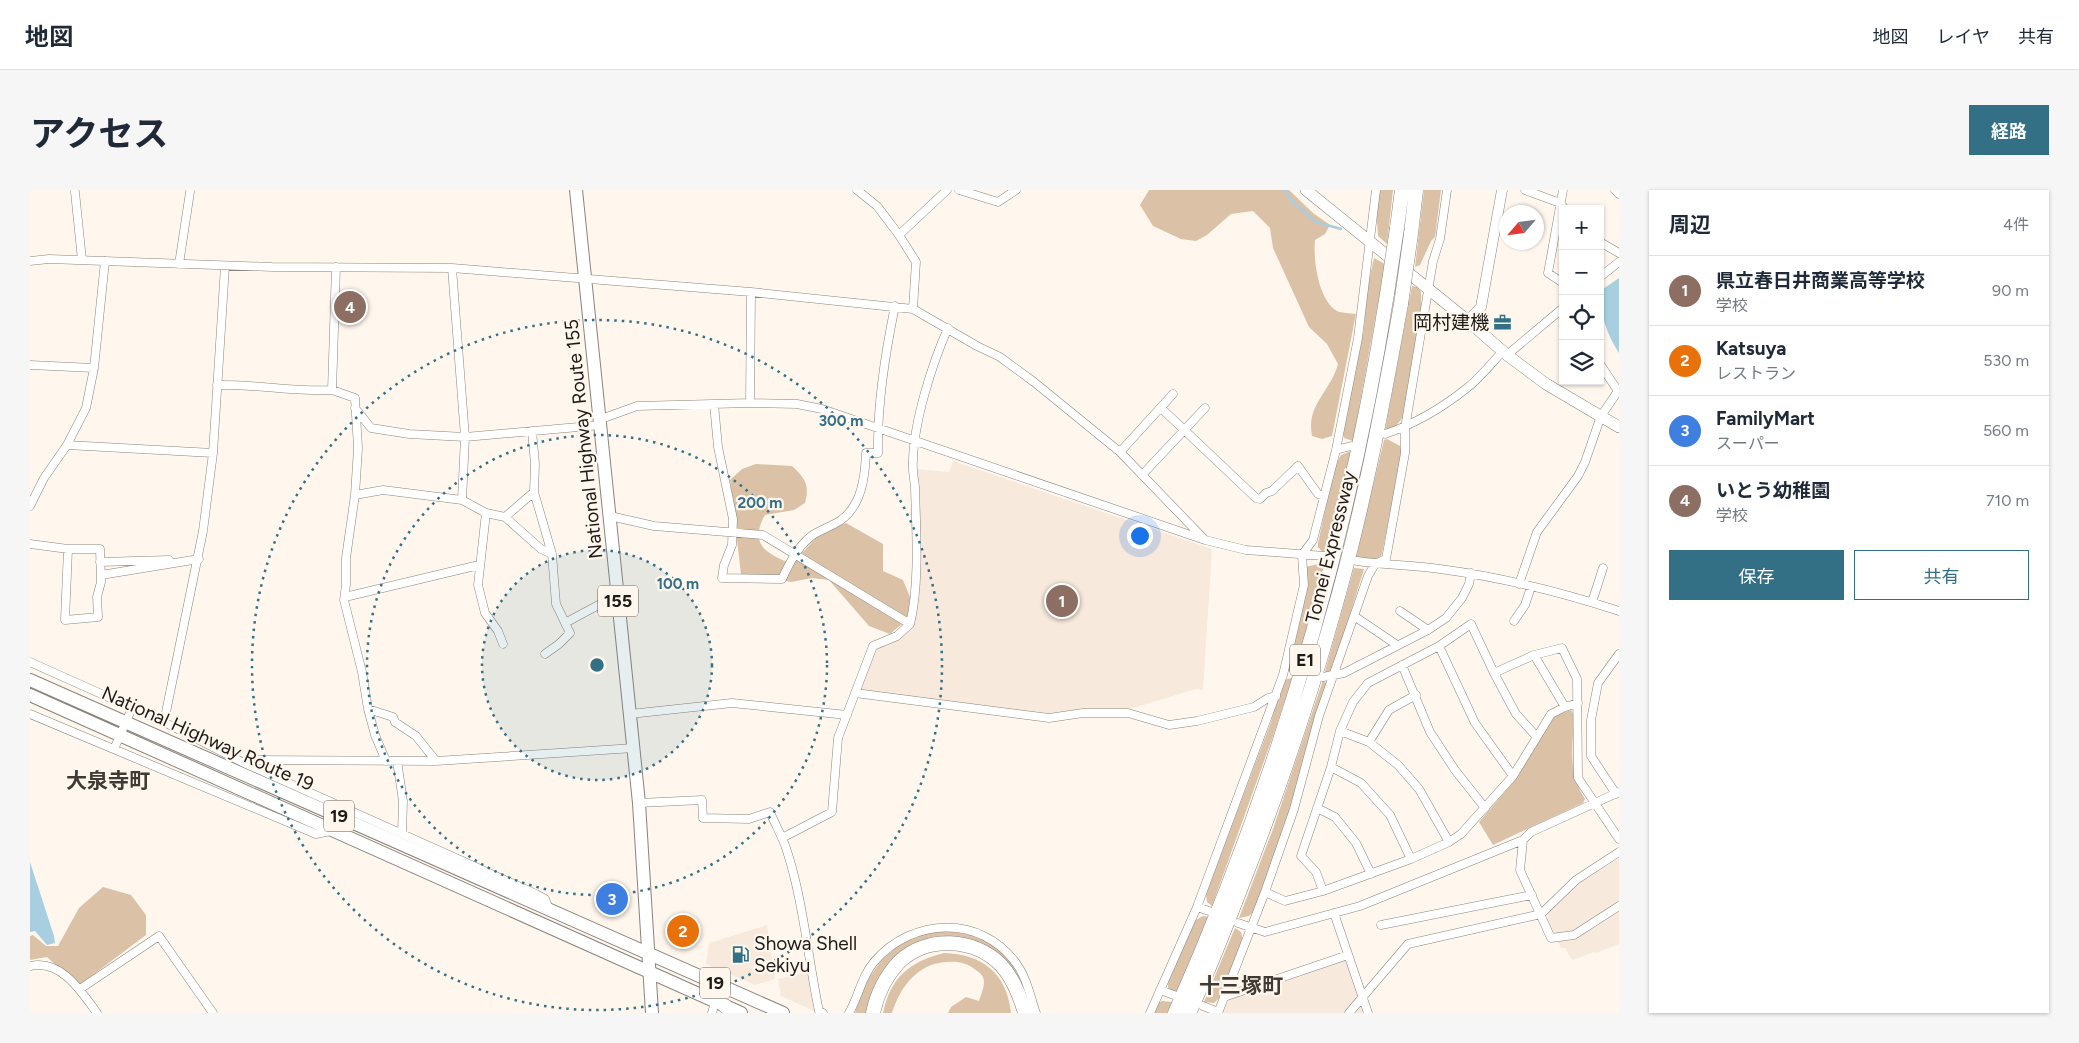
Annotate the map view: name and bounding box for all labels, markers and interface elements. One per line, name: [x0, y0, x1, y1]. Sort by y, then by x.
text: 地図: [25, 22, 73, 51]
text: 地図: [1873, 26, 1909, 48]
text: レイヤ: [1937, 26, 1990, 48]
text: 共有: [2018, 26, 2054, 48]
button: 経路: [1969, 105, 2049, 155]
text: アクセス: [30, 113, 168, 155]
north arrow: [1499, 205, 1544, 250]
map controls: [1559, 205, 1604, 385]
button: +: [1559, 205, 1604, 250]
text: 周辺: [1669, 212, 1711, 237]
text: 4件: [2003, 215, 2029, 234]
button: −: [1559, 250, 1604, 295]
text: 県立春日井商業高等学校: [1716, 269, 1925, 292]
text: 1: [1682, 281, 1688, 300]
text: 90 m: [1992, 281, 2029, 300]
pin: 4: [334, 288, 366, 326]
button: locate: [1559, 295, 1604, 340]
text: 学校: [1716, 296, 1748, 315]
place label: 岡村建機: [1413, 311, 1489, 334]
office icon: 岡村建機: [1493, 312, 1513, 332]
street label: National Highway Route 155: [559, 318, 608, 560]
text: Katsuya: [1716, 337, 1786, 360]
button: layers: [1559, 340, 1604, 385]
text: 2: [1680, 351, 1690, 370]
text: 530 m: [1983, 351, 2029, 370]
text: レストラン: [1716, 364, 1796, 383]
text: FamilyMart: [1716, 407, 1815, 430]
text: 300 m: [819, 412, 863, 430]
text: 3: [1681, 421, 1689, 440]
text: 560 m: [1983, 421, 2029, 440]
text: スーパー: [1716, 434, 1780, 453]
street label: Tomei Expressway: [1300, 469, 1361, 626]
text: いとう幼稚園: [1716, 479, 1830, 502]
text: 4: [1680, 491, 1690, 510]
text: 710 m: [1986, 491, 2029, 510]
text: 200 m: [738, 494, 782, 512]
text: 学校: [1716, 506, 1748, 525]
your location: [1127, 523, 1153, 549]
button: 保存: [1669, 550, 1844, 600]
button: 共有: [1854, 550, 2029, 600]
text: 100 m: [657, 575, 699, 593]
pin: 1: [1046, 582, 1078, 620]
road number: 155: [598, 586, 638, 616]
road number: E1: [1290, 644, 1320, 676]
centre of rings: [588, 656, 606, 674]
street label: National Highway Route 19: [98, 681, 317, 796]
district label: 大泉寺町: [66, 768, 150, 793]
road number: 19: [324, 800, 354, 832]
pin: 3: [596, 880, 628, 918]
pin: 2: [667, 912, 699, 950]
place label: Showa Shell Sekiyu: [754, 932, 857, 977]
fuel station icon: Showa Shell Sekiyu: [730, 944, 750, 964]
road number: 19: [700, 968, 730, 998]
district label: 十三塚町: [1199, 973, 1283, 998]

